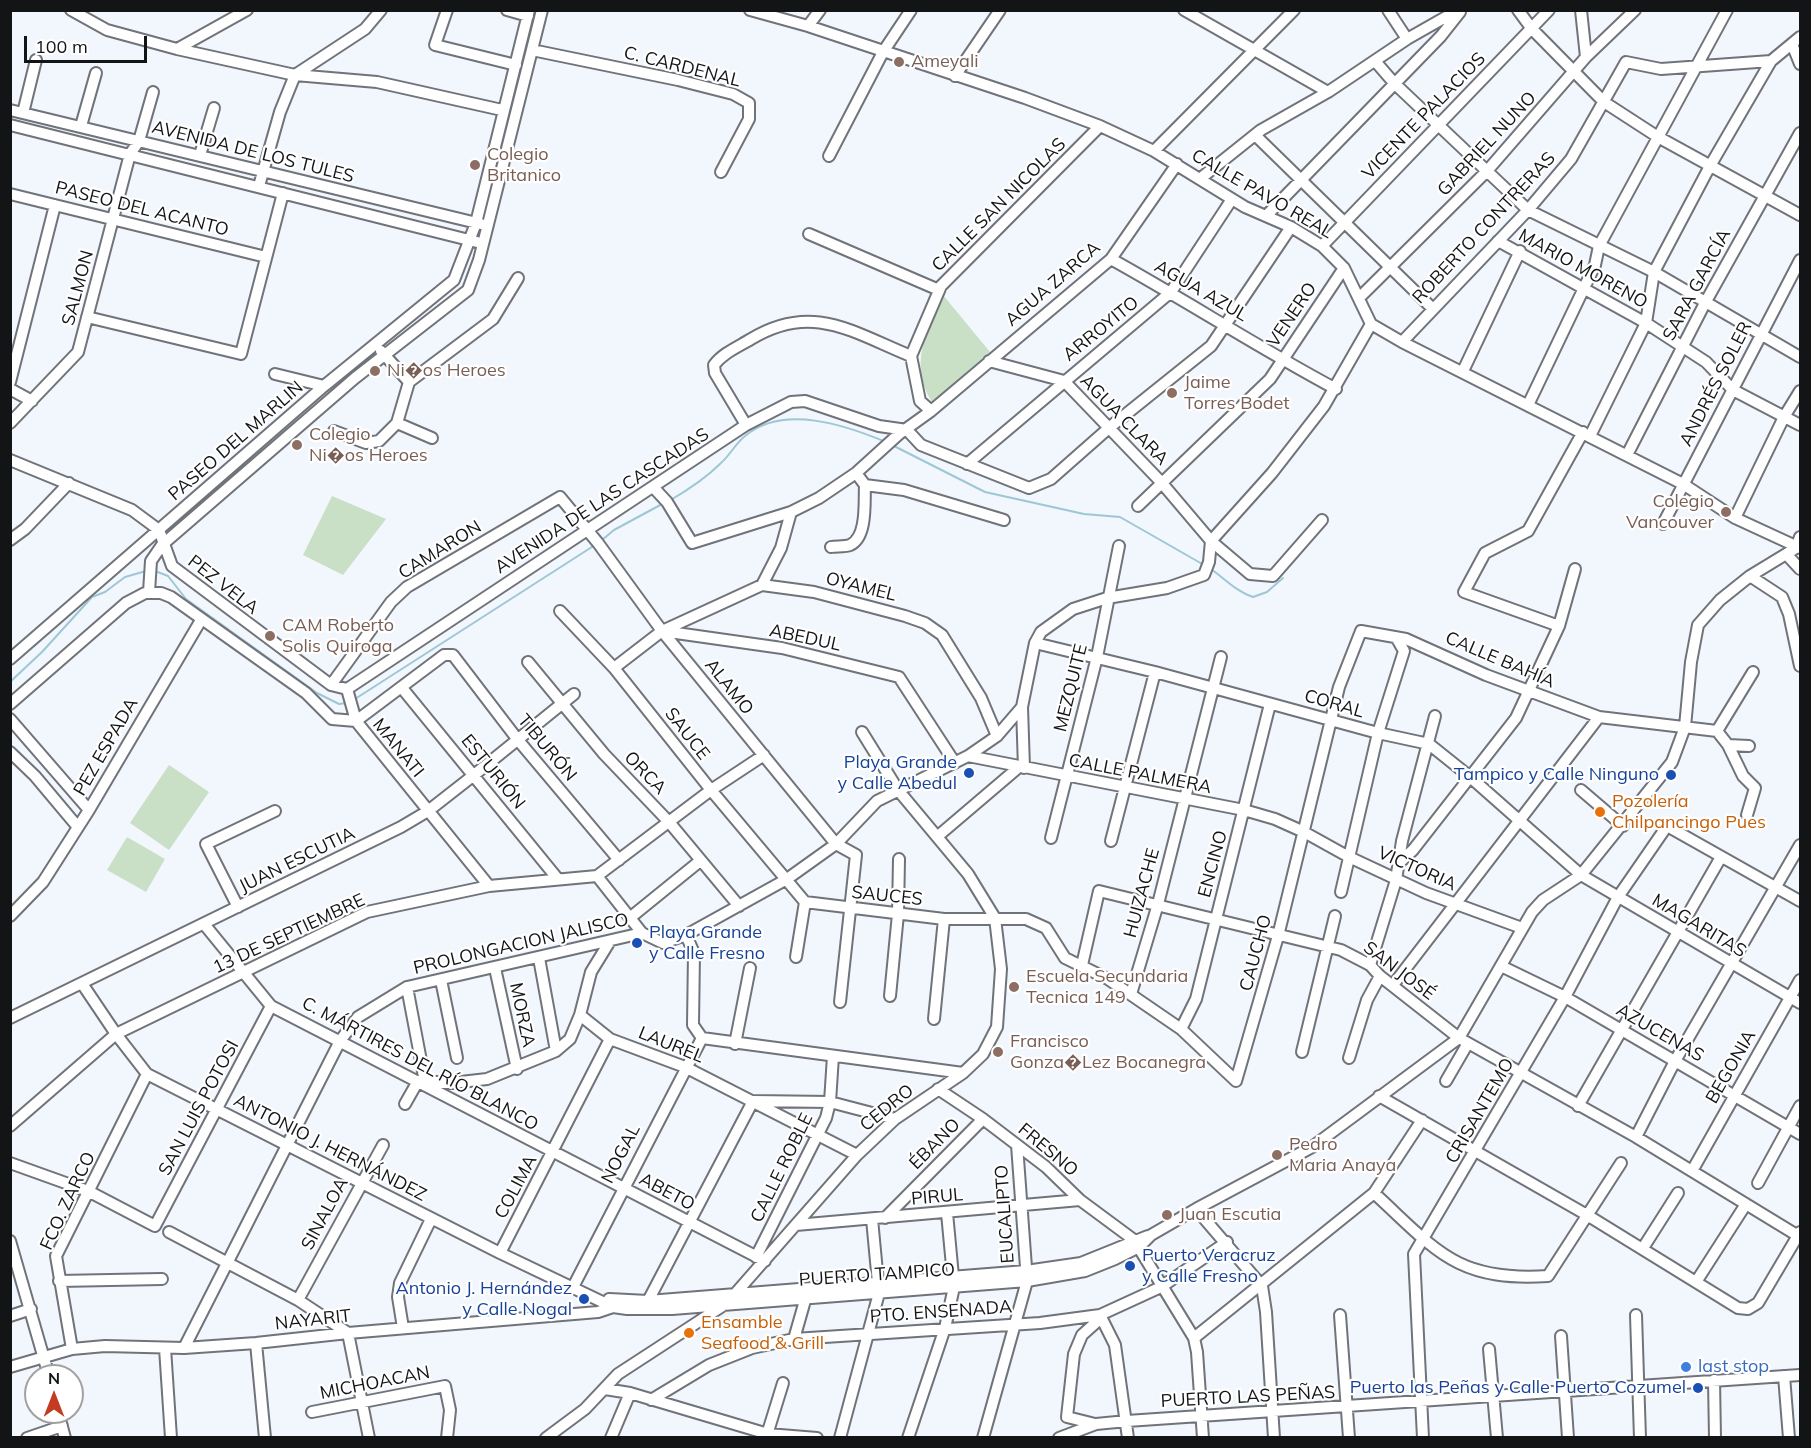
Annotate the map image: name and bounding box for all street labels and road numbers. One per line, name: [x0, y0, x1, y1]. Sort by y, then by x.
street label: C. CARDENAL: [621, 42, 743, 92]
street label: VICENTE PALACIOS: [1358, 48, 1490, 184]
street label: GABRIEL NUNO: [1433, 87, 1541, 201]
street label: AVENIDA DE LOS TULES: [150, 116, 356, 188]
street label: CALLE SAN NICOLAS: [928, 134, 1070, 276]
street label: CALLE PAVO REAL: [1188, 145, 1336, 243]
street label: ROBERTO CONTRERAS: [1408, 148, 1560, 308]
street label: PASEO DEL ACANTO: [53, 177, 231, 241]
street label: MARIO MORENO: [1515, 225, 1651, 313]
street label: SARA GARCÍA: [1658, 225, 1736, 345]
street label: AGUA ZARCA: [1001, 237, 1105, 331]
street label: SALMON: [58, 248, 98, 328]
street label: AGUA AZUL: [1151, 256, 1251, 326]
street label: VENERO: [1263, 279, 1321, 351]
street label: ARROYITO: [1059, 292, 1143, 366]
street label: ANDRÉS SOLER: [1675, 318, 1757, 450]
street label: AGUA CLARA: [1075, 370, 1173, 470]
street label: PASEO DEL MARLIN: [164, 377, 308, 505]
street label: AVENIDA DE LAS CASCADAS: [491, 424, 713, 578]
street label: CAMARON: [395, 516, 485, 584]
street label: PEZ VELA: [183, 551, 263, 619]
street label: OYAMEL: [823, 568, 899, 606]
street label: ABEDUL: [767, 620, 843, 656]
street label: CALLE BAHÍA: [1442, 627, 1558, 693]
street label: MEZQUITE: [1050, 642, 1092, 734]
street label: ALAMO: [700, 655, 758, 719]
street label: CORAL: [1302, 685, 1366, 723]
street label: PEZ ESPADA: [69, 694, 143, 800]
street label: SAUCE: [660, 704, 714, 764]
street label: TIBURÓN: [513, 710, 581, 786]
street label: MANATI: [368, 714, 428, 782]
street label: ESTURIÓN: [456, 730, 530, 814]
street label: ORCA: [619, 747, 671, 799]
street label: CALLE PALMERA: [1067, 750, 1213, 798]
street label: JUAN ESCUTIA: [236, 823, 358, 897]
street label: ENCINO: [1194, 828, 1232, 900]
street label: VICTORIA: [1374, 842, 1460, 896]
street label: HUIZACHE: [1120, 846, 1164, 940]
street label: SAUCES: [850, 882, 924, 910]
street label: 13 DE SEPTIEMBRE: [210, 889, 368, 979]
street label: MAGARITAS: [1648, 890, 1750, 962]
street label: PROLONGACION JALISCO: [411, 909, 631, 979]
street label: CAUCHO: [1235, 912, 1277, 994]
street label: SAN JOSÉ: [1359, 937, 1439, 1005]
street label: MORZA: [505, 981, 539, 1049]
street label: C. MÁRTIRES DEL RÍO BLANCO: [298, 992, 542, 1136]
street label: AZUCENAS: [1612, 999, 1708, 1067]
street label: LAUREL: [635, 1022, 707, 1068]
street label: BEGONIA: [1701, 1026, 1761, 1108]
street label: SAN LUIS POTOSI: [154, 1037, 244, 1179]
street label: CRISANTEMO: [1441, 1054, 1519, 1168]
street label: CEDRO: [856, 1080, 918, 1136]
street label: ANTONIO J. HERNÁNDEZ: [230, 1090, 430, 1206]
street label: CALLE ROBLE: [746, 1110, 818, 1226]
street label: ÉBANO: [905, 1114, 965, 1174]
street label: FRESNO: [1014, 1119, 1082, 1181]
street label: NOGAL: [597, 1121, 645, 1187]
street label: FCO. ZARCO: [36, 1149, 100, 1253]
street label: COLIMA: [490, 1151, 542, 1223]
street label: EUCALIPTO: [991, 1164, 1019, 1264]
street label: ABETO: [636, 1168, 698, 1216]
street label: SINALOA: [297, 1174, 353, 1254]
street label: PIRUL: [910, 1184, 964, 1210]
street label: PUERTO TAMPICO: [798, 1259, 956, 1291]
street label: PTO. ENSENADA: [869, 1296, 1013, 1328]
street label: NAYARIT: [274, 1305, 352, 1335]
street label: MICHOACAN: [318, 1362, 432, 1404]
street label: PUERTO LAS PEÑAS: [1160, 1382, 1336, 1412]

